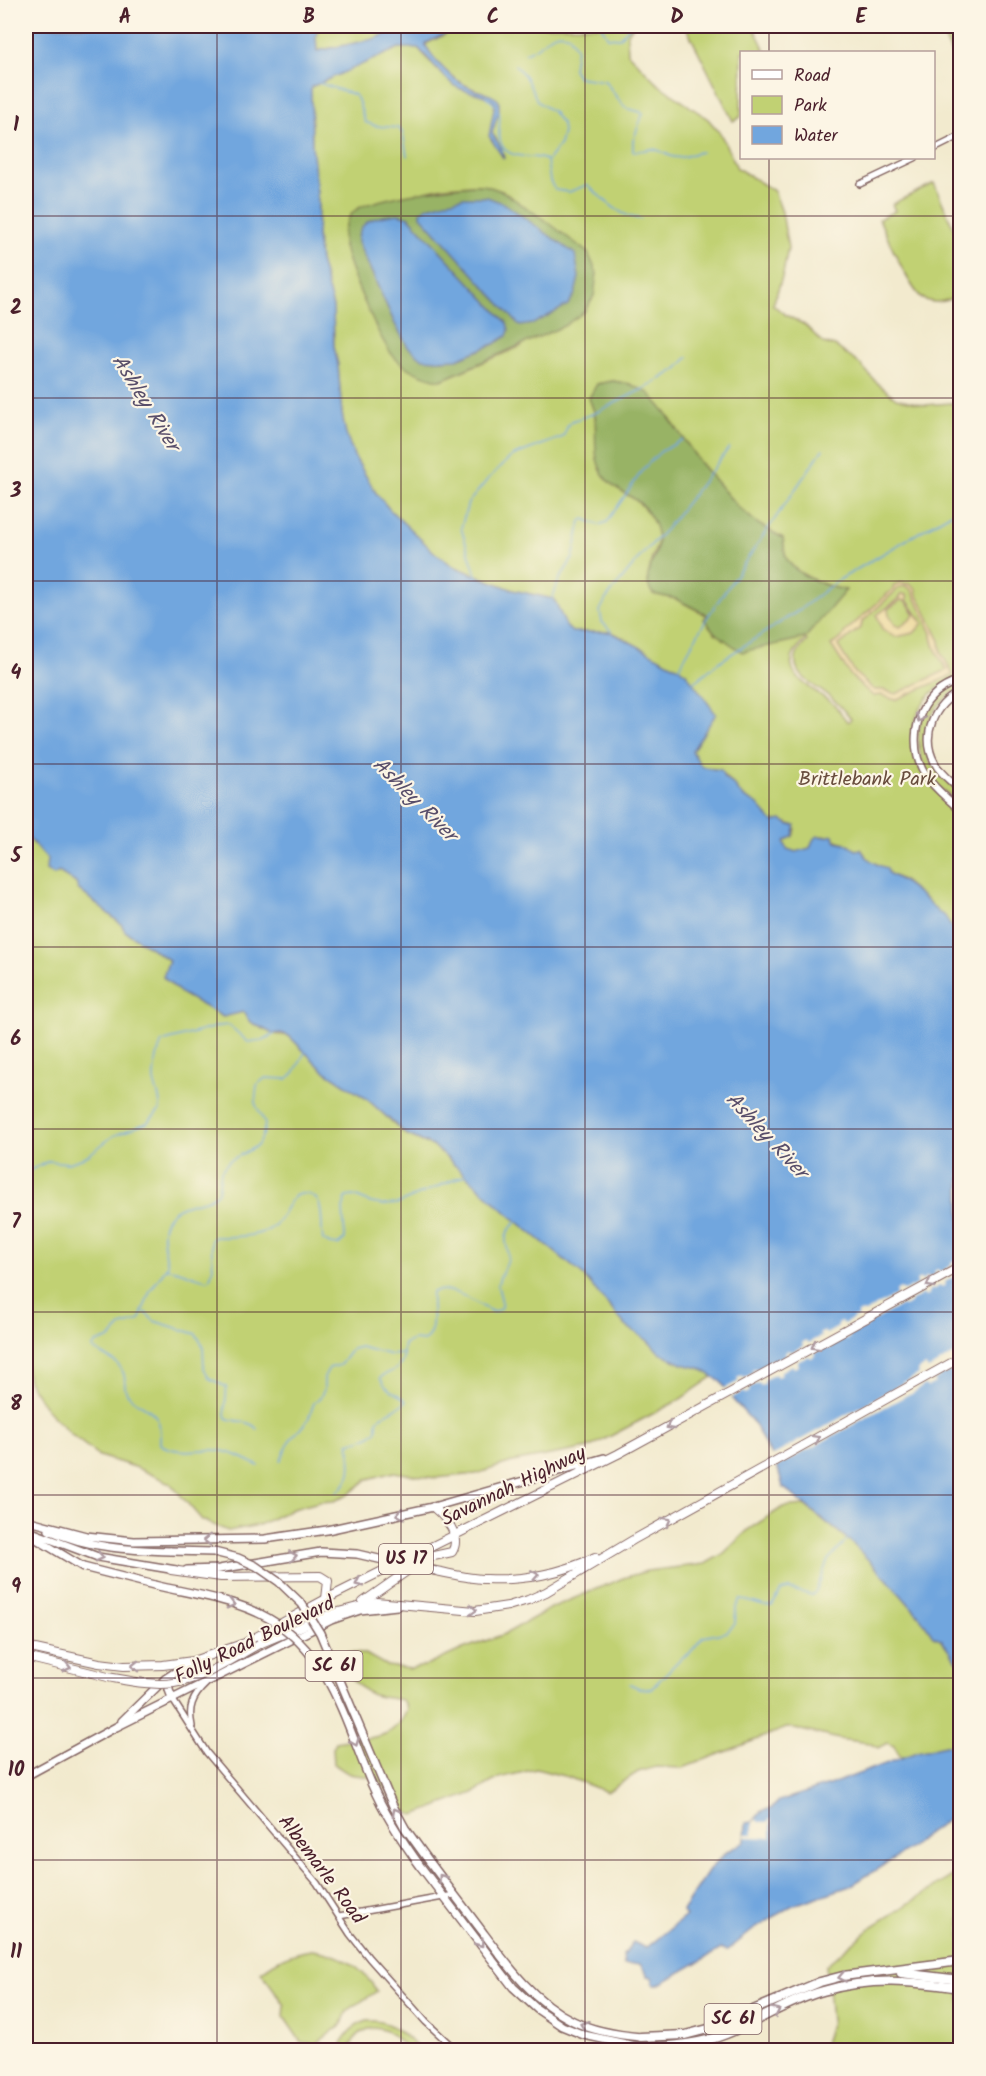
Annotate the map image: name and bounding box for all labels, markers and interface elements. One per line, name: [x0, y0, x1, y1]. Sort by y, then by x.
text: A: [119, 2, 131, 34]
text: B: [303, 2, 315, 34]
text: C: [487, 2, 499, 34]
text: D: [670, 2, 684, 34]
text: E: [855, 2, 867, 34]
legend: [740, 51, 935, 159]
text: Road: [794, 62, 831, 91]
text: Park: [794, 92, 827, 121]
text: 1: [13, 110, 19, 142]
text: Water: [794, 122, 839, 151]
text: 2: [10, 293, 22, 325]
water label: Ashley River: [102, 348, 190, 461]
text: 3: [10, 476, 22, 508]
text: 4: [11, 658, 22, 690]
one-way arrow: [915, 712, 927, 723]
water label: Ashley River: [364, 750, 467, 853]
park label: Brittlebank Park: [798, 764, 936, 796]
text: 5: [10, 841, 23, 873]
text: 6: [11, 1024, 22, 1056]
water label: Ashley River: [717, 1085, 818, 1190]
text: 7: [11, 1207, 21, 1239]
one-way arrow: [926, 1277, 936, 1288]
one-way arrow: [811, 1339, 822, 1350]
text: 8: [10, 1389, 22, 1421]
one-way arrow: [666, 1419, 676, 1430]
one-way arrow: [810, 1435, 820, 1446]
street label: Savannah Highway: [436, 1438, 593, 1536]
one-way arrow: [395, 1507, 405, 1520]
one-way arrow: [660, 1517, 671, 1528]
one-way arrow: [203, 1534, 212, 1546]
road number: US 17: [379, 1544, 433, 1574]
one-way arrow: [95, 1549, 105, 1562]
one-way arrow: [287, 1550, 297, 1563]
one-way arrow: [531, 1570, 540, 1582]
text: 9: [11, 1572, 21, 1604]
one-way arrow: [354, 1576, 365, 1587]
street label: Folly Road Boulevard: [170, 1588, 341, 1694]
one-way arrow: [226, 1596, 236, 1609]
one-way arrow: [468, 1604, 477, 1617]
road number: SC 61: [306, 1651, 362, 1681]
one-way arrow: [62, 1660, 72, 1673]
one-way arrow: [130, 1660, 139, 1672]
one-way arrow: [348, 1736, 360, 1747]
text: 10: [8, 1755, 25, 1787]
one-way arrow: [392, 1807, 404, 1818]
street label: Albemarle Road: [269, 1808, 374, 1933]
one-way arrow: [438, 1873, 449, 1884]
text: 11: [10, 1937, 22, 1969]
one-way arrow: [472, 1937, 483, 1948]
one-way arrow: [837, 1970, 847, 1983]
road number: SC 61: [704, 2004, 762, 2034]
one-way arrow: [770, 2006, 781, 2018]
one-way arrow: [579, 2019, 590, 2032]

